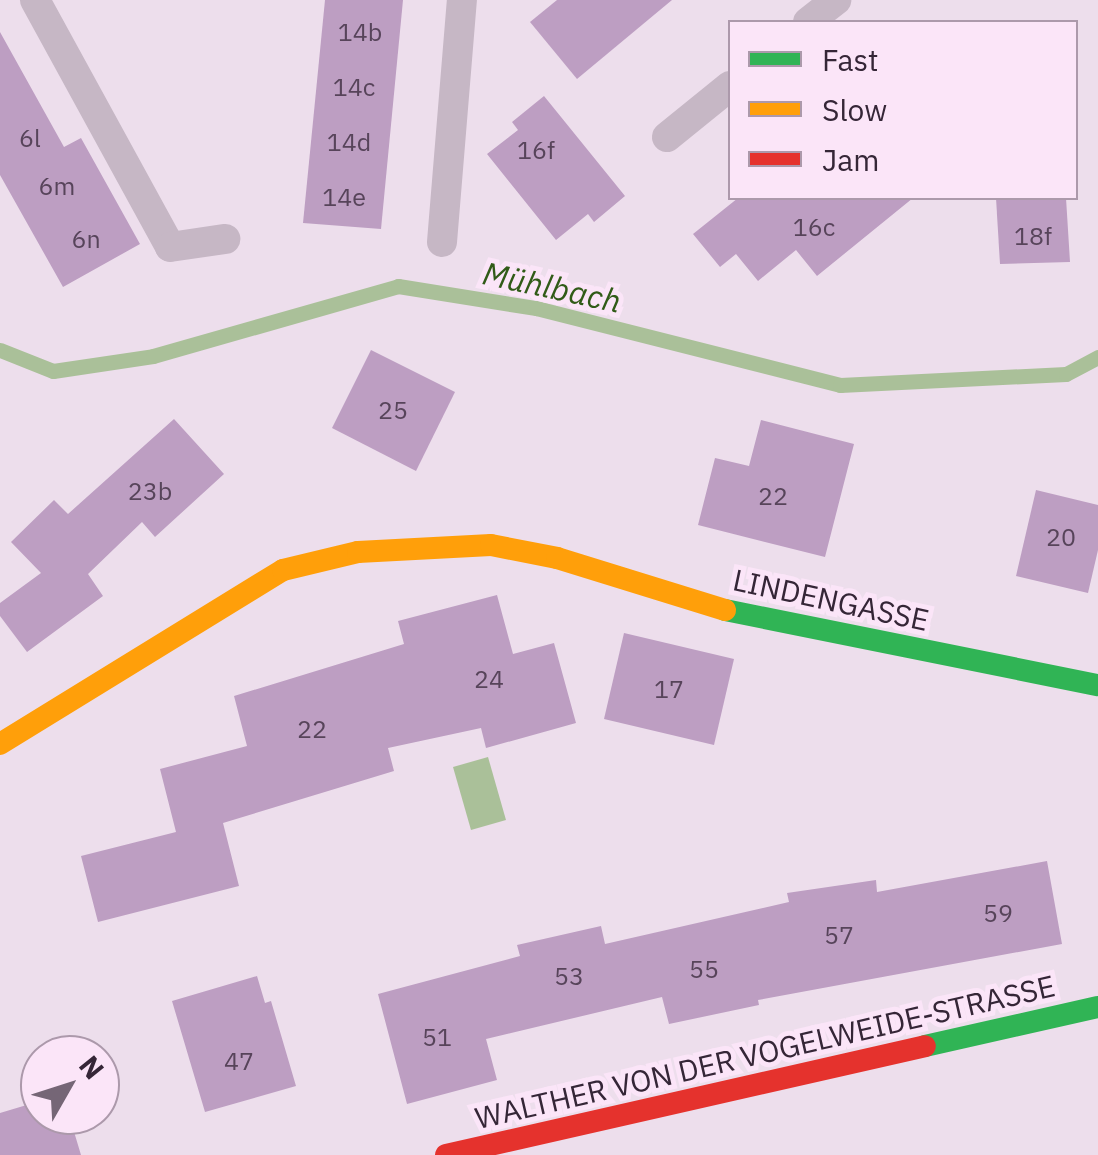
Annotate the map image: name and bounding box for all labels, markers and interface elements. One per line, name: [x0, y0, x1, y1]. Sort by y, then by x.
house number: 14b: [338, 17, 382, 47]
legend: [728, 20, 1078, 200]
text: Fast: [822, 40, 879, 79]
house number: 14c: [333, 72, 375, 102]
text: Slow: [822, 90, 887, 129]
house number: 6l: [19, 123, 41, 153]
house number: 14d: [327, 127, 371, 157]
house number: 16f: [517, 135, 555, 165]
text: Jam: [822, 140, 880, 179]
house number: 6m: [39, 171, 75, 201]
house number: 14e: [322, 182, 366, 212]
house number: 16c: [793, 212, 835, 242]
house number: 18f: [1014, 221, 1052, 251]
house number: 6n: [71, 224, 101, 254]
water label: Mühlbach: [479, 254, 625, 320]
house number: 25: [378, 395, 408, 425]
house number: 23b: [128, 476, 172, 506]
house number: 22: [758, 481, 788, 511]
house number: 20: [1046, 522, 1076, 552]
street label: LINDENGASSE: [730, 562, 932, 638]
house number: 24: [474, 664, 504, 694]
house number: 17: [654, 674, 684, 704]
house number: 22: [297, 714, 327, 744]
house number: 59: [983, 898, 1013, 928]
house number: 57: [824, 920, 854, 950]
house number: 55: [689, 954, 719, 984]
house number: 53: [554, 961, 584, 991]
street label: WALTHER VON DER VOGELWEIDE-STRASSE: [472, 968, 1058, 1136]
house number: 51: [422, 1022, 452, 1052]
north arrow: [20, 1035, 120, 1135]
house number: 47: [224, 1046, 254, 1076]
text: N: [71, 1048, 113, 1087]

